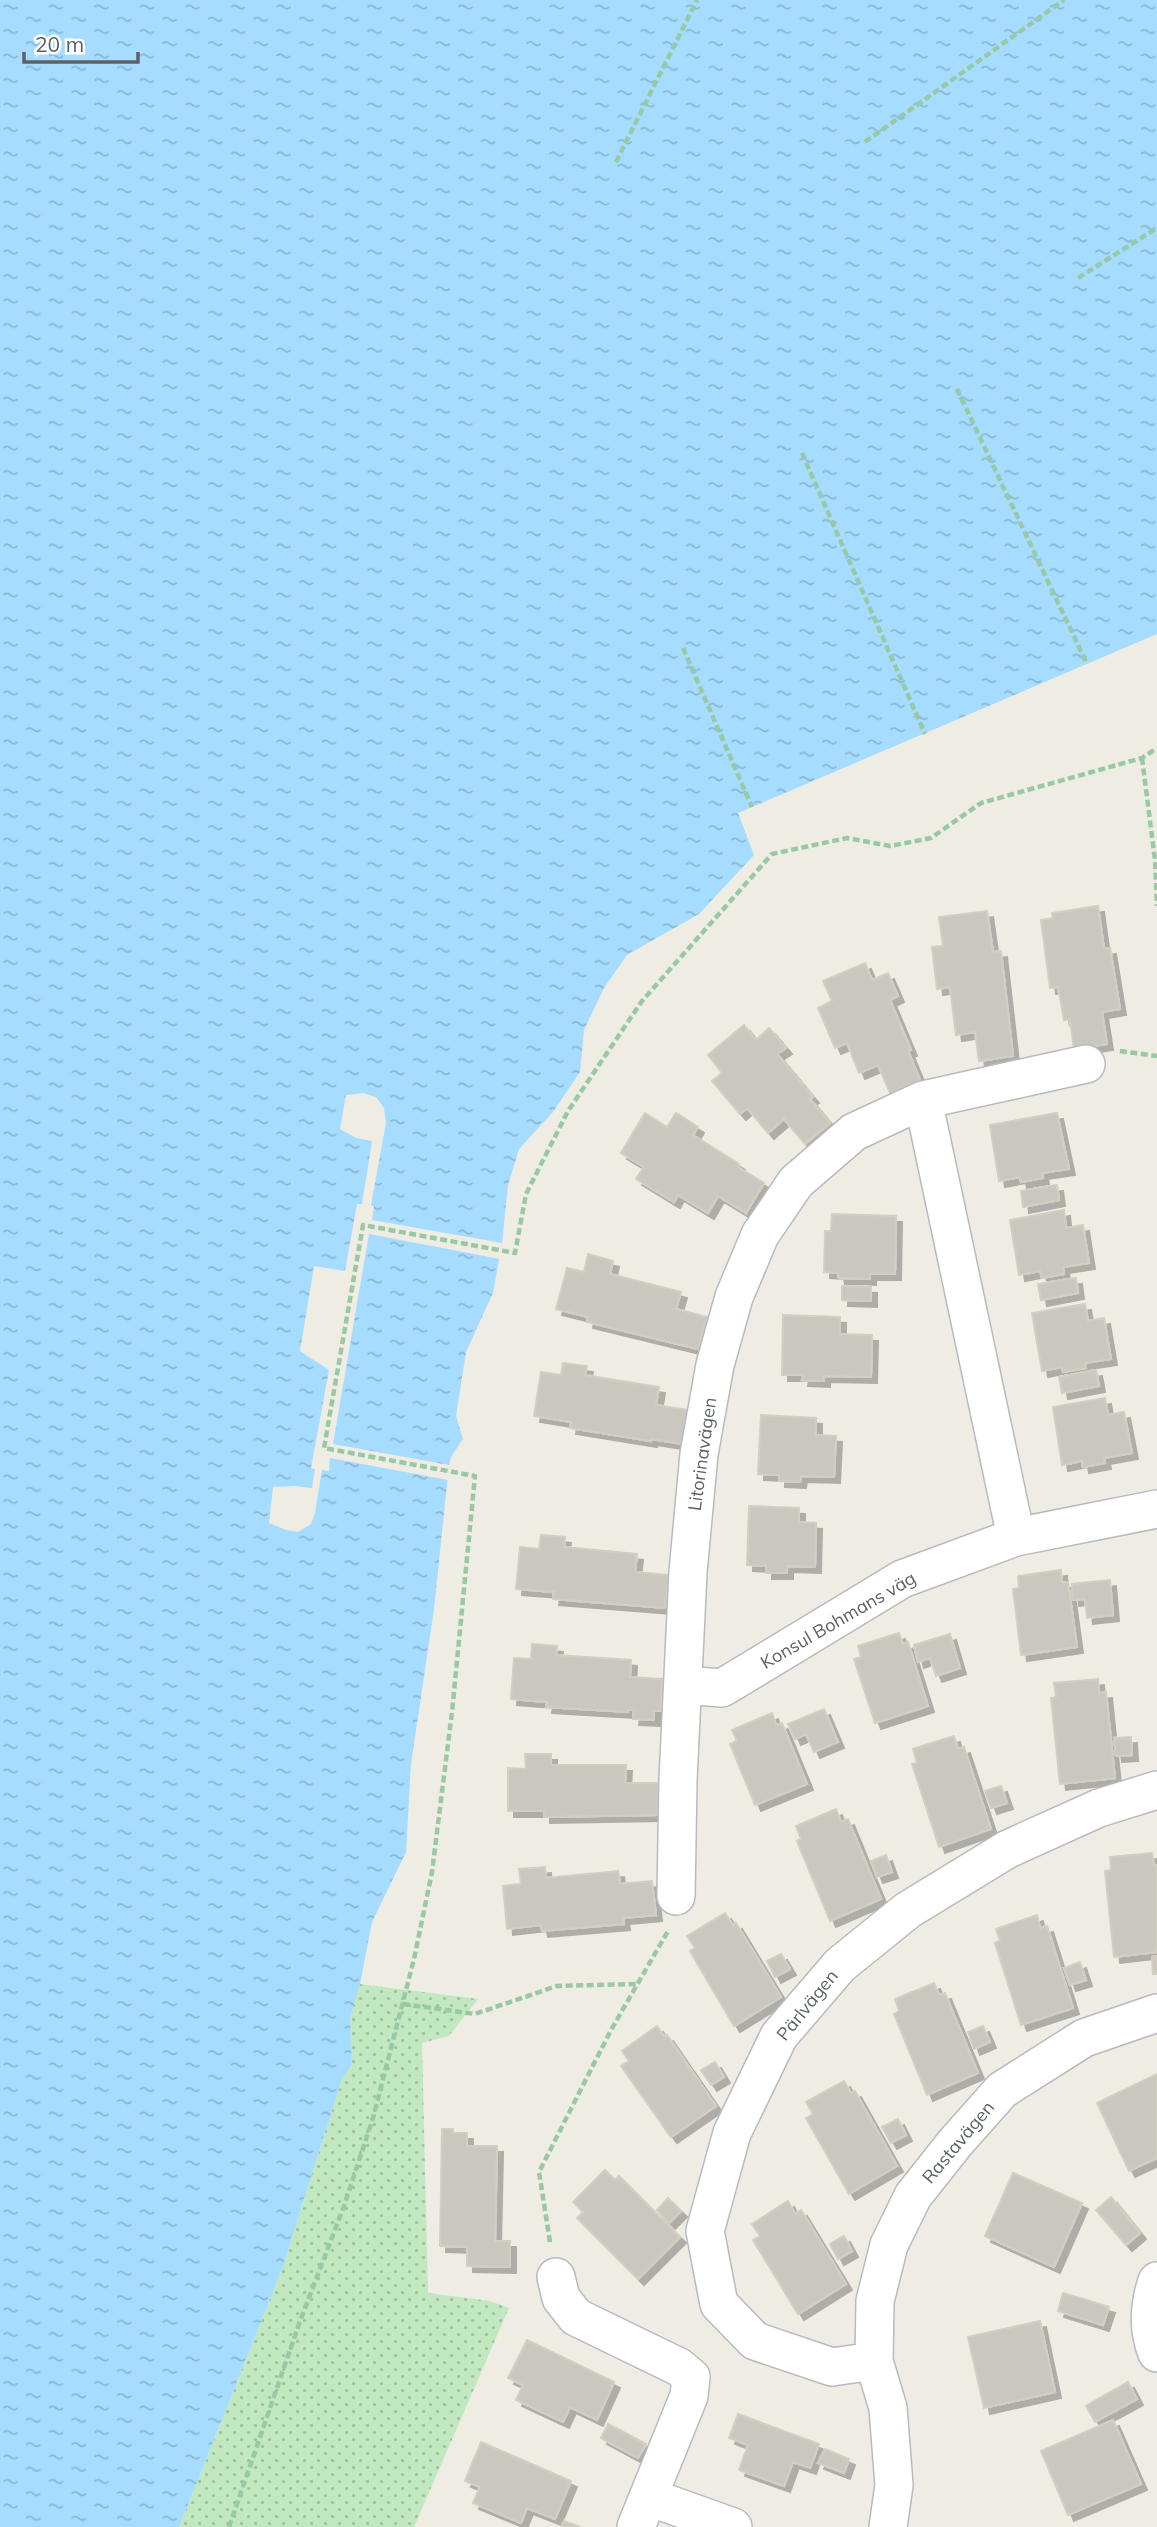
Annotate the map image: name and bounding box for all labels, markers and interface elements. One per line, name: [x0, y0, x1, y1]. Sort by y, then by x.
scale bar: [24, 21, 138, 65]
text: 20 m: [35, 31, 84, 57]
street label: Litorinavägen: [683, 1396, 721, 1512]
street label: Konsul Bohmans väg: [756, 1566, 920, 1674]
street label: Pärlvägen: [771, 1965, 843, 2045]
street label: Rastavägen: [917, 2096, 999, 2188]

